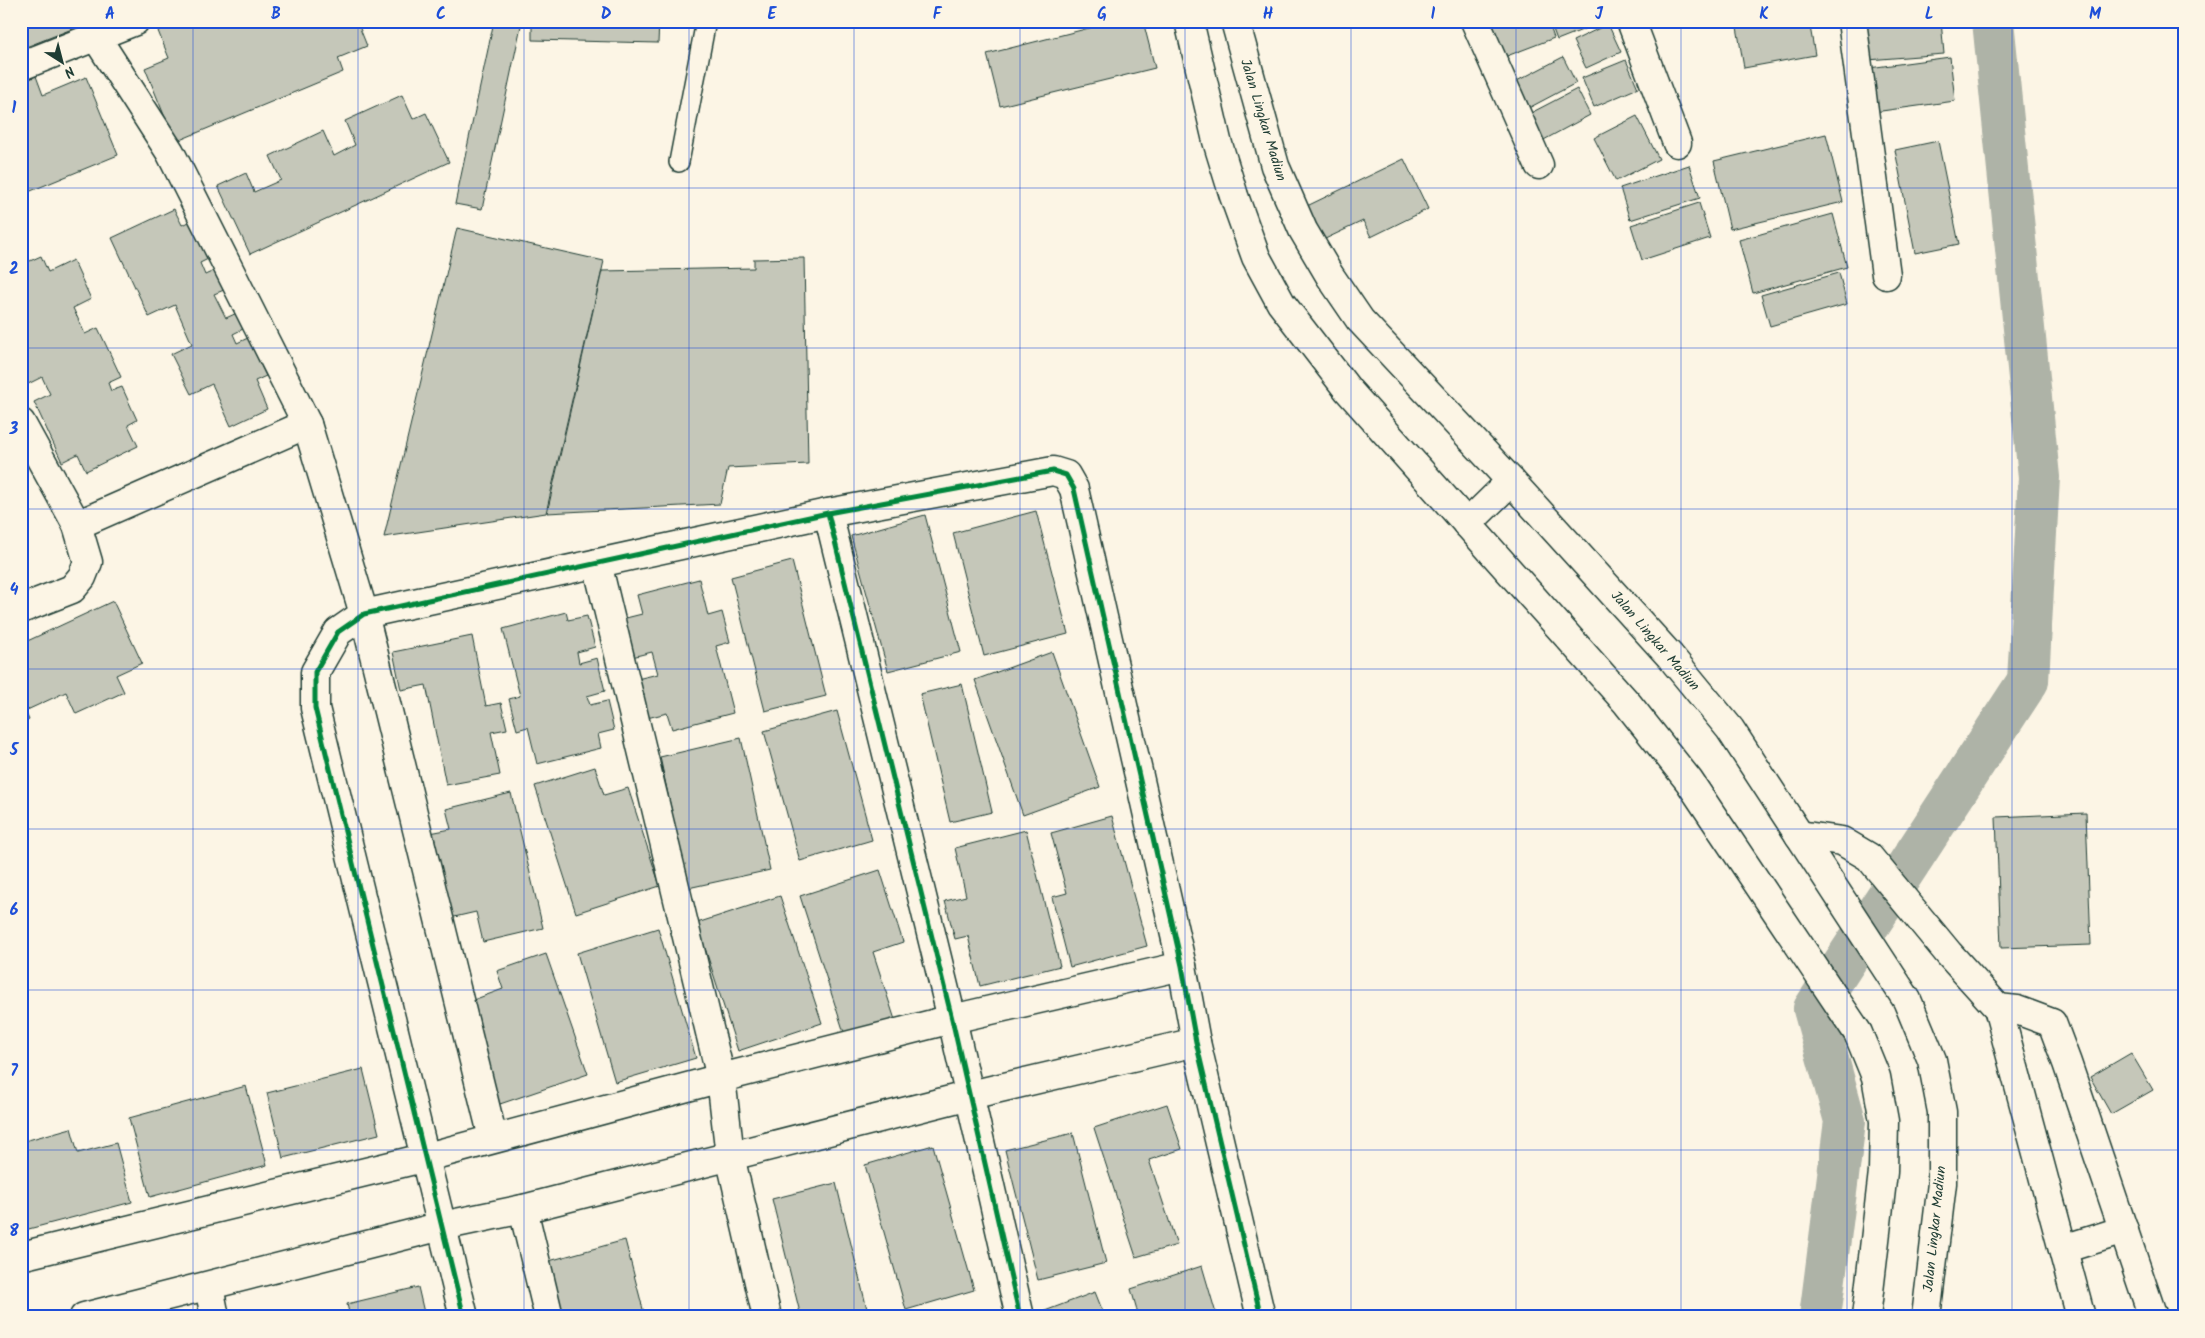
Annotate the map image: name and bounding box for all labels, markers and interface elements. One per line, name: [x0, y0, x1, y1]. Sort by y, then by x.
text: A: [105, 2, 115, 27]
text: B: [271, 2, 281, 27]
text: C: [436, 2, 446, 27]
text: D: [601, 2, 612, 27]
text: E: [768, 2, 778, 27]
text: F: [933, 2, 943, 27]
text: G: [1097, 2, 1107, 27]
text: H: [1263, 2, 1273, 27]
text: I: [1431, 2, 1436, 27]
text: J: [1595, 2, 1604, 27]
text: K: [1759, 2, 1769, 27]
text: L: [1925, 2, 1933, 27]
text: M: [2089, 2, 2102, 27]
north arrow: [38, 38, 88, 88]
street label: Jalan Lingkar Madiun: [1234, 56, 1292, 184]
text: N: [59, 60, 79, 83]
text: 1: [12, 96, 17, 121]
text: 2: [9, 257, 19, 282]
text: 3: [9, 417, 19, 442]
text: 4: [10, 578, 19, 603]
street label: Jalan Lingkar Madiun: [1605, 586, 1705, 696]
text: 5: [9, 738, 20, 763]
text: 6: [10, 898, 19, 923]
text: 7: [10, 1059, 18, 1084]
street label: Jalan Lingkar Madiun: [1917, 1165, 1953, 1293]
text: 8: [9, 1219, 19, 1244]

